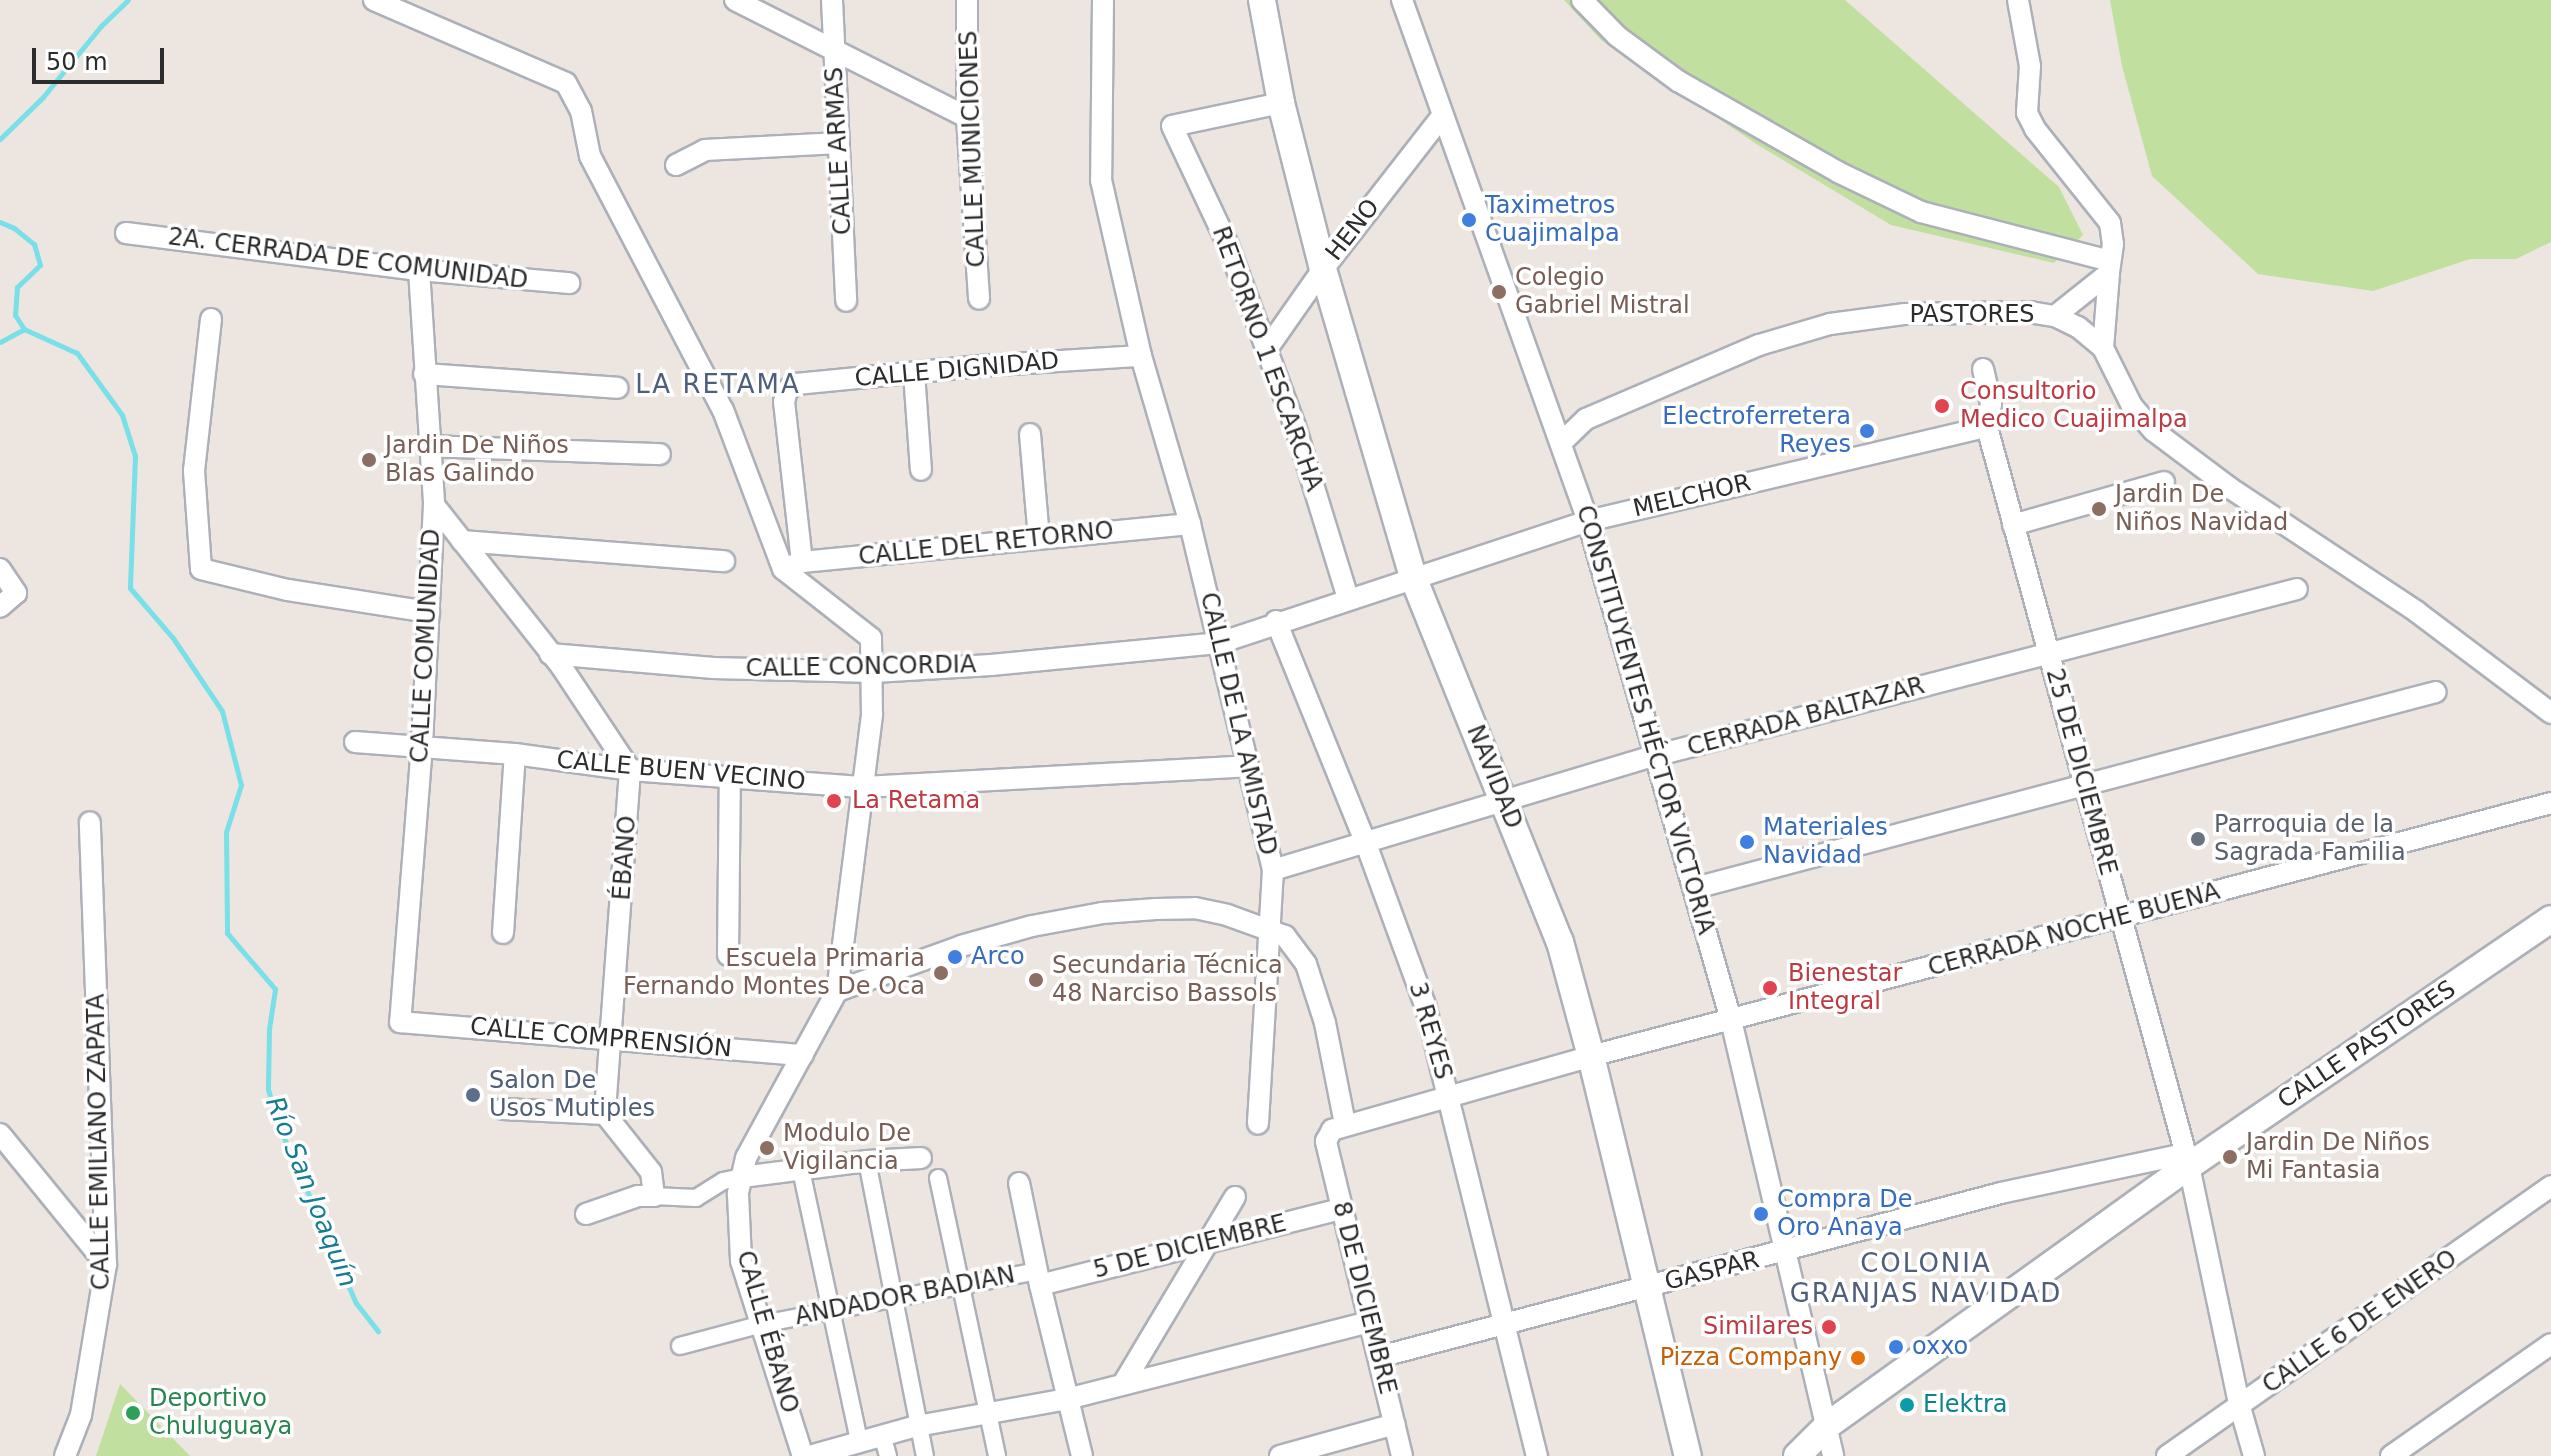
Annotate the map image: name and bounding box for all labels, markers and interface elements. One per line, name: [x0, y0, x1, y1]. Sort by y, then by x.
street label: CALLE MUNICIONES: [954, 30, 992, 268]
scale bar: [36, 32, 168, 82]
text: 50 m: [46, 48, 108, 76]
street label: CALLE ARMAS: [820, 66, 858, 236]
place label: Taximetros Cuajimalpa: [1485, 192, 1620, 248]
street label: HENO: [1320, 194, 1386, 266]
marker: Taximetros Cuajimalpa: [1460, 211, 1478, 229]
street label: 2A. CERRADA DE COMUNIDAD: [166, 223, 530, 295]
street label: RETORNO 1 ESCARCHA: [1206, 223, 1328, 495]
place label: Colegio Gabriel Mistral: [1515, 264, 1690, 320]
marker: Colegio Gabriel Mistral: [1490, 283, 1508, 301]
street label: PASTORES: [1909, 301, 2035, 329]
street label: CALLE DIGNIDAD: [854, 347, 1060, 393]
district label: LA RETAMA: [635, 369, 801, 401]
place label: Consultorio Medico Cuajimalpa: [1960, 378, 2188, 434]
marker: Consultorio Medico Cuajimalpa: [1931, 395, 1953, 417]
place label: Electroferretera Reyes: [1662, 403, 1851, 459]
marker: Electroferretera Reyes: [1858, 422, 1876, 440]
place label: Jardin De Niños Blas Galindo: [385, 432, 569, 488]
marker: Jardin De Niños Blas Galindo: [360, 451, 378, 469]
street label: MELCHOR: [1630, 469, 1754, 523]
place label: Jardin De Niños Navidad: [2115, 481, 2288, 537]
marker: Jardin De Niños Navidad: [2090, 500, 2108, 518]
street label: CONSTITUYENTES HÉCTOR VICTORIA: [1570, 502, 1720, 938]
street label: CALLE DEL RETORNO: [857, 516, 1115, 572]
street label: CALLE COMUNIDAD: [405, 528, 447, 764]
street label: CALLE DE LA AMISTAD: [1194, 590, 1282, 858]
street label: CALLE CONCORDIA: [745, 651, 977, 683]
street label: 25 DE DICIEMBRE: [2040, 665, 2122, 879]
street label: CERRADA BALTAZAR: [1684, 671, 1928, 763]
street label: NAVIDAD: [1460, 721, 1528, 833]
street label: CALLE BUEN VECINO: [555, 746, 807, 796]
place label: La Retama: [852, 787, 980, 815]
marker: La Retama: [823, 790, 845, 812]
place label: Parroquia de la Sagrada Familia: [2214, 811, 2406, 867]
place label: Materiales Navidad: [1763, 814, 1888, 870]
street label: ÉBANO: [608, 815, 642, 901]
marker: Parroquia de la Sagrada Familia: [2189, 830, 2207, 848]
marker: Materiales Navidad: [1738, 833, 1756, 851]
street label: CERRADA NOCHE BUENA: [1925, 877, 2223, 983]
place label: Arco: [971, 943, 1025, 971]
place label: Escuela Primaria Fernando Montes De Oca: [623, 945, 925, 1001]
marker: Arco: [946, 948, 964, 966]
place label: Secundaria Técnica 48 Narciso Bassols: [1052, 952, 1283, 1008]
place label: Bienestar Integral: [1788, 960, 1902, 1016]
marker: Escuela Primaria Fernando Montes De Oca: [932, 964, 950, 982]
marker: Secundaria Técnica 48 Narciso Bassols: [1027, 971, 1045, 989]
street label: CALLE PASTORES: [2273, 975, 2461, 1115]
marker: Bienestar Integral: [1759, 977, 1781, 999]
street label: 3 REYES: [1402, 979, 1458, 1083]
street label: CALLE EMILIANO ZAPATA: [82, 993, 116, 1291]
street label: CALLE COMPRENSIÓN: [469, 1012, 733, 1064]
place label: Salon De Usos Mutiples: [489, 1067, 655, 1123]
marker: Salon De Usos Mutiples: [464, 1086, 482, 1104]
water label: Río San Joaquín: [259, 1092, 363, 1292]
place label: Modulo De Vigilancia: [783, 1120, 911, 1176]
place label: Jardin De Niños Mi Fantasia: [2246, 1129, 2430, 1185]
marker: Modulo De Vigilancia: [758, 1139, 776, 1157]
marker: Jardin De Niños Mi Fantasia: [2221, 1148, 2239, 1166]
place label: Compra De Oro Anaya: [1777, 1186, 1913, 1242]
street label: 8 DE DICIEMBRE: [1326, 1199, 1402, 1397]
marker: Compra De Oro Anaya: [1752, 1205, 1770, 1223]
street label: 5 DE DICIEMBRE: [1091, 1209, 1289, 1285]
street label: CALLE 6 DE ENERO: [2257, 1244, 2463, 1400]
street label: GASPAR: [1662, 1245, 1762, 1297]
street label: CALLE ÉBANO: [730, 1247, 804, 1417]
district label: COLONIA GRANJAS NAVIDAD: [1790, 1248, 2062, 1310]
street label: ANDADOR BADIAN: [793, 1261, 1017, 1331]
place label: Similares: [1703, 1313, 1813, 1341]
marker: Similares: [1820, 1318, 1838, 1336]
place label: oxxo: [1912, 1333, 1968, 1361]
marker: oxxo: [1887, 1338, 1905, 1356]
place label: Pizza Company: [1660, 1344, 1842, 1372]
marker: Pizza Company: [1849, 1349, 1867, 1367]
place label: Deportivo Chuluguaya: [149, 1385, 292, 1441]
place label: Elektra: [1923, 1391, 2007, 1419]
marker: Elektra: [1898, 1396, 1916, 1414]
marker: Deportivo Chuluguaya: [124, 1404, 142, 1422]

